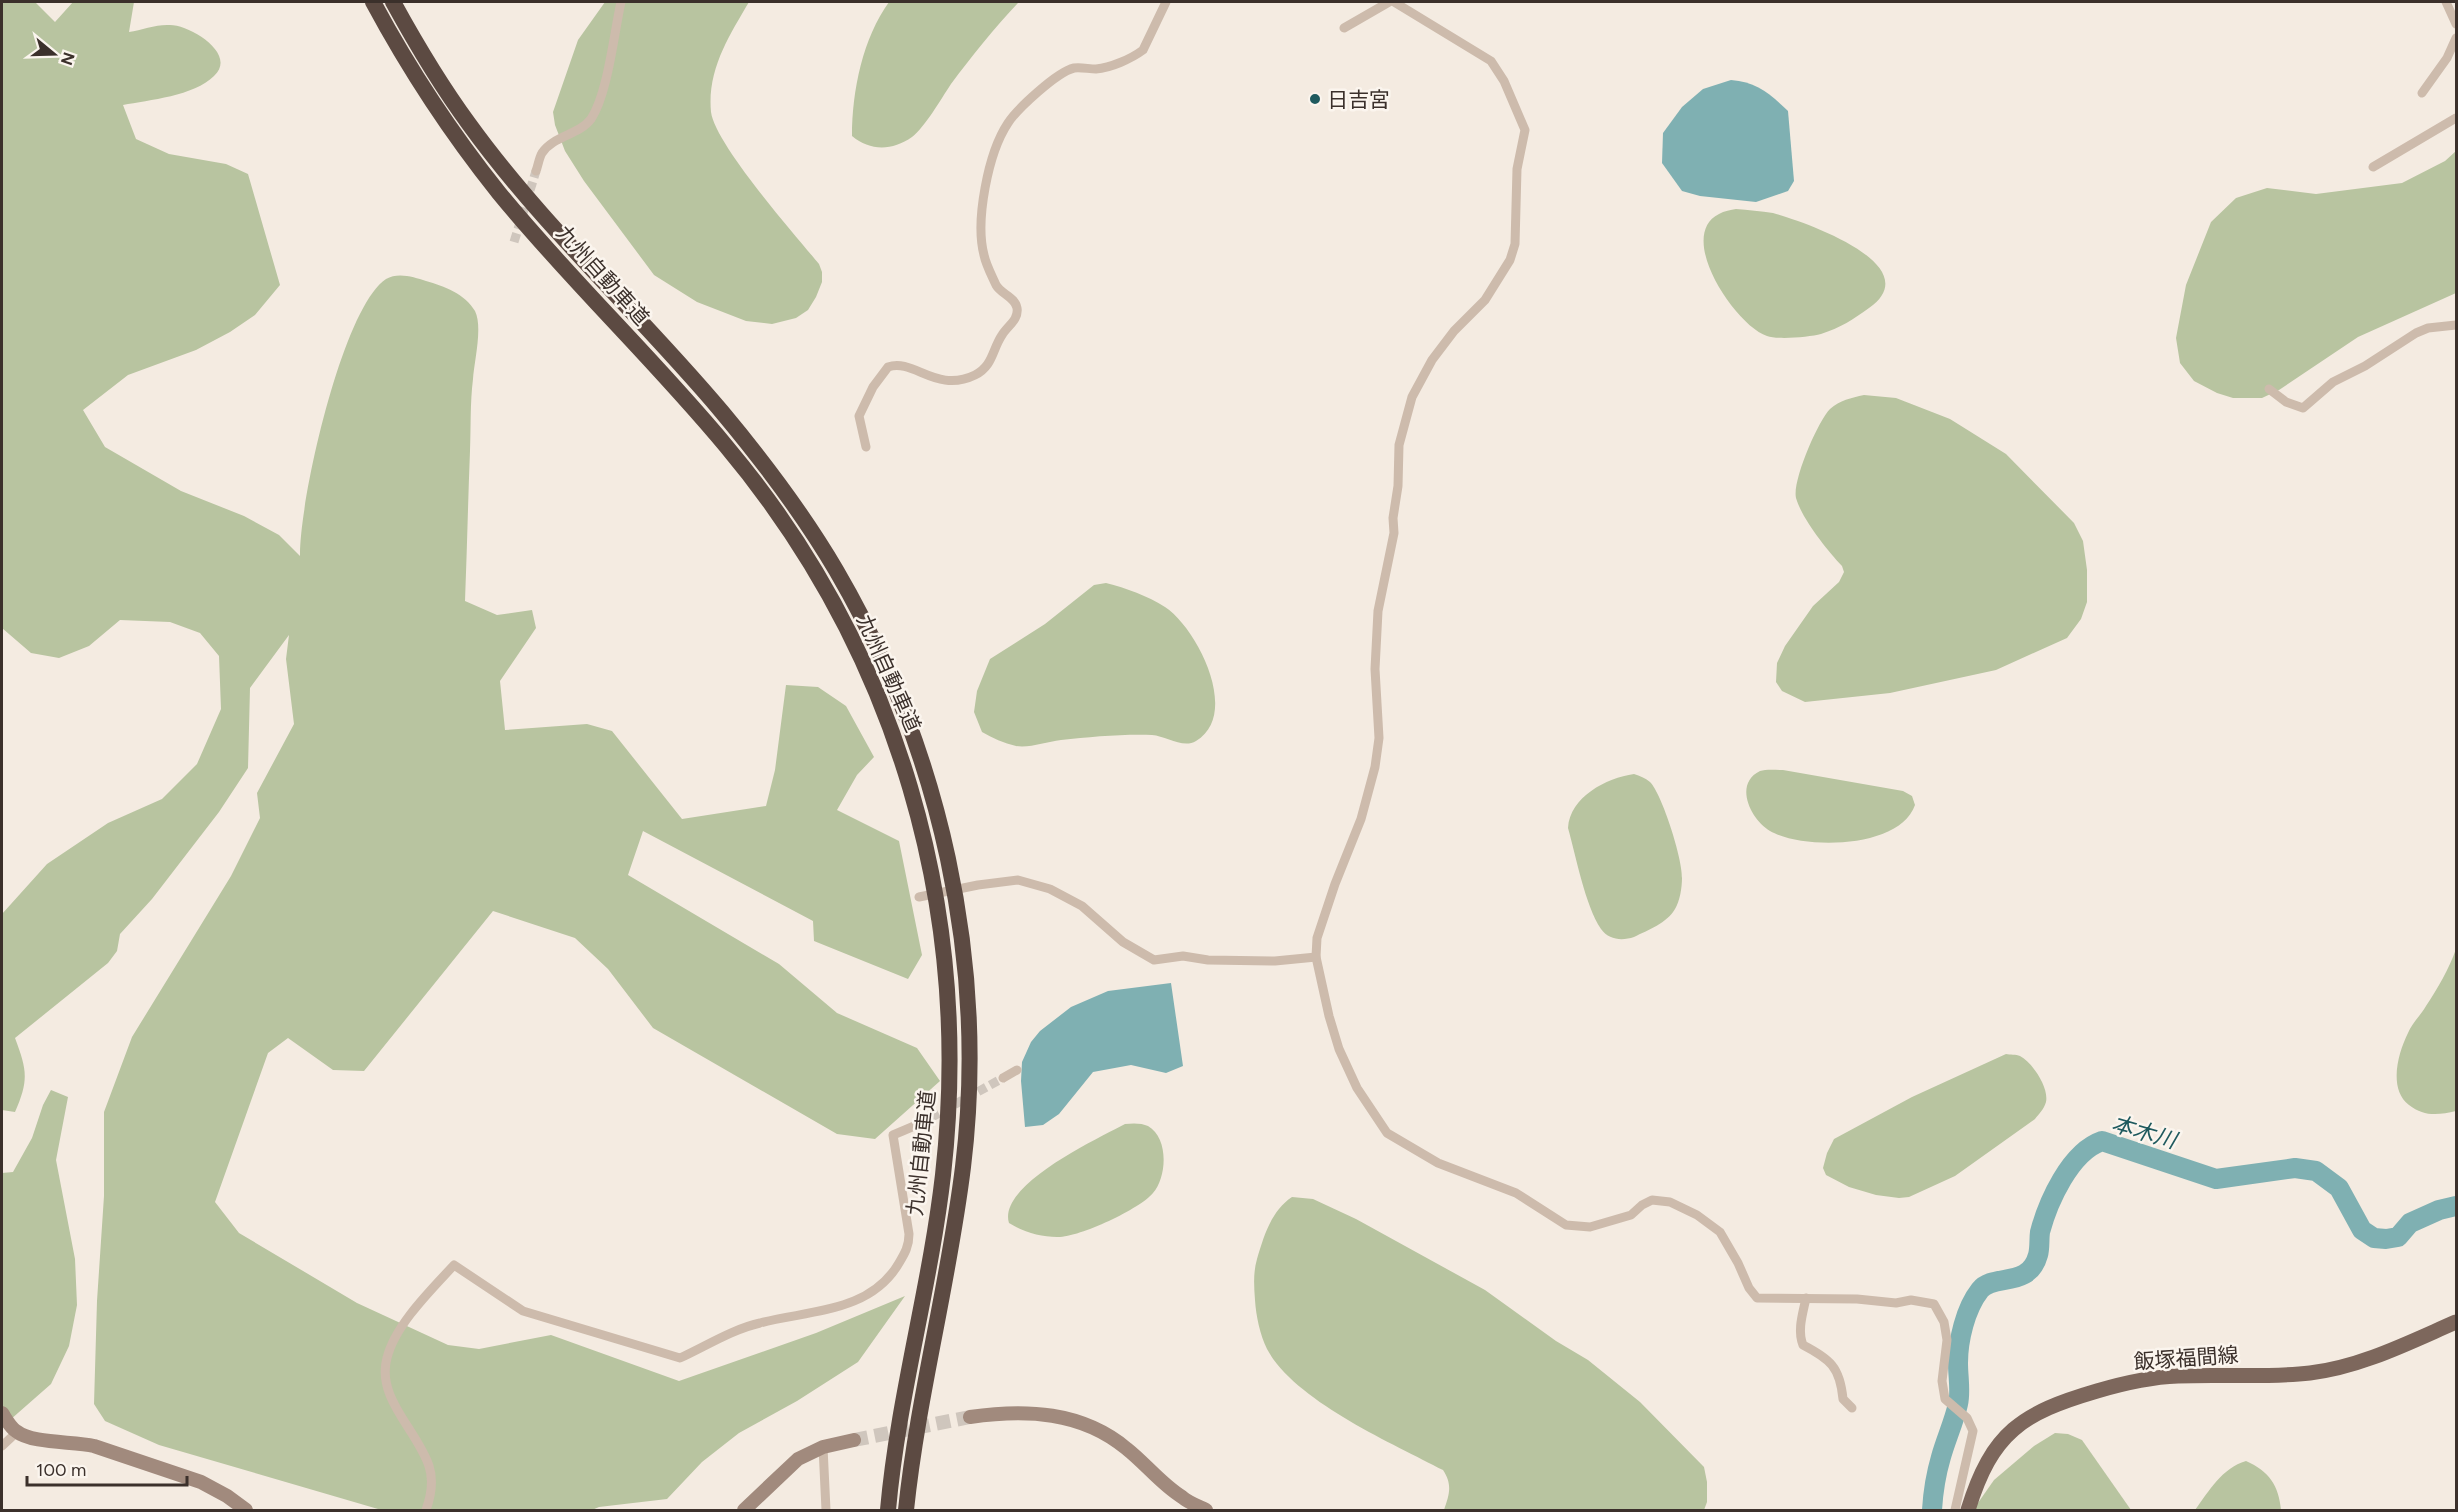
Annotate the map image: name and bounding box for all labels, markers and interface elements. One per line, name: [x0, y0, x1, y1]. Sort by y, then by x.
north arrow: [24, 24, 84, 84]
text: N: [57, 50, 79, 68]
place label: 日吉宮: [1327, 87, 1390, 112]
marker: 日吉宮: [1308, 92, 1322, 106]
street label: 九州自動車道: [552, 220, 654, 330]
street label: 九州自動車道: [852, 610, 926, 736]
street label: 九州自動車道: [902, 1089, 940, 1217]
water label: 本木川: [2109, 1110, 2181, 1155]
street label: 飯塚福間線: [2133, 1342, 2239, 1374]
scale bar: [27, 1449, 188, 1487]
text: 100 m: [36, 1459, 86, 1481]

